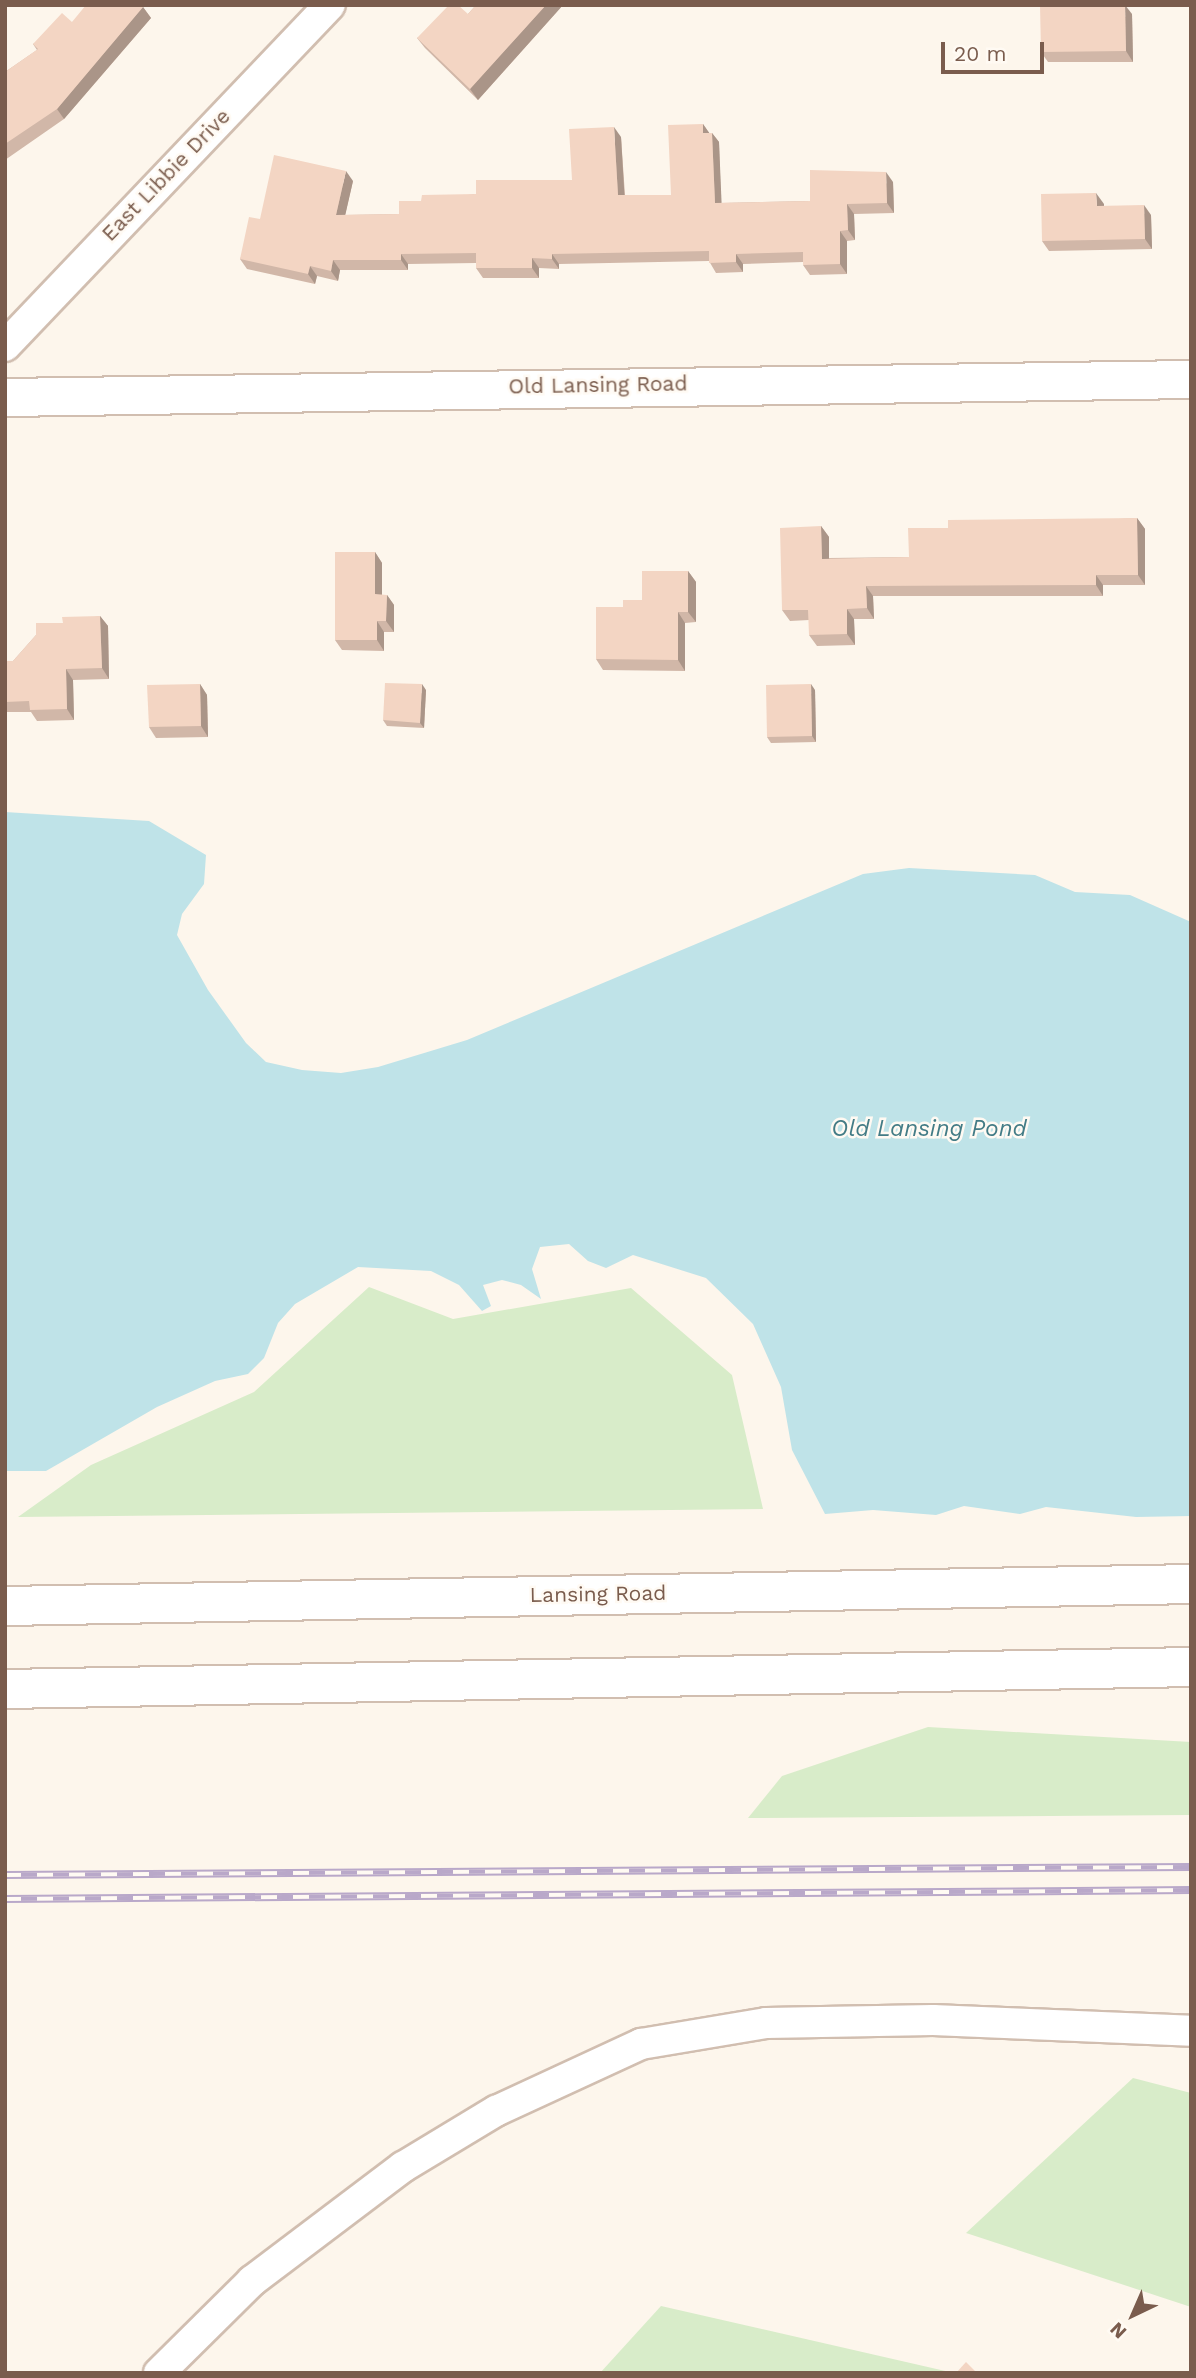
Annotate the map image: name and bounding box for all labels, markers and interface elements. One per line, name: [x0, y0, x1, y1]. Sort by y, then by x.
scale bar: [944, 28, 1047, 72]
text: 20 m: [954, 41, 1006, 66]
street label: East Libbie Drive: [97, 104, 235, 246]
street label: Old Lansing Road: [508, 371, 688, 399]
water label: Old Lansing Pond: [831, 1115, 1027, 1143]
street label: Lansing Road: [529, 1580, 667, 1608]
north arrow: [1098, 2280, 1168, 2350]
text: N: [1105, 2317, 1131, 2344]

